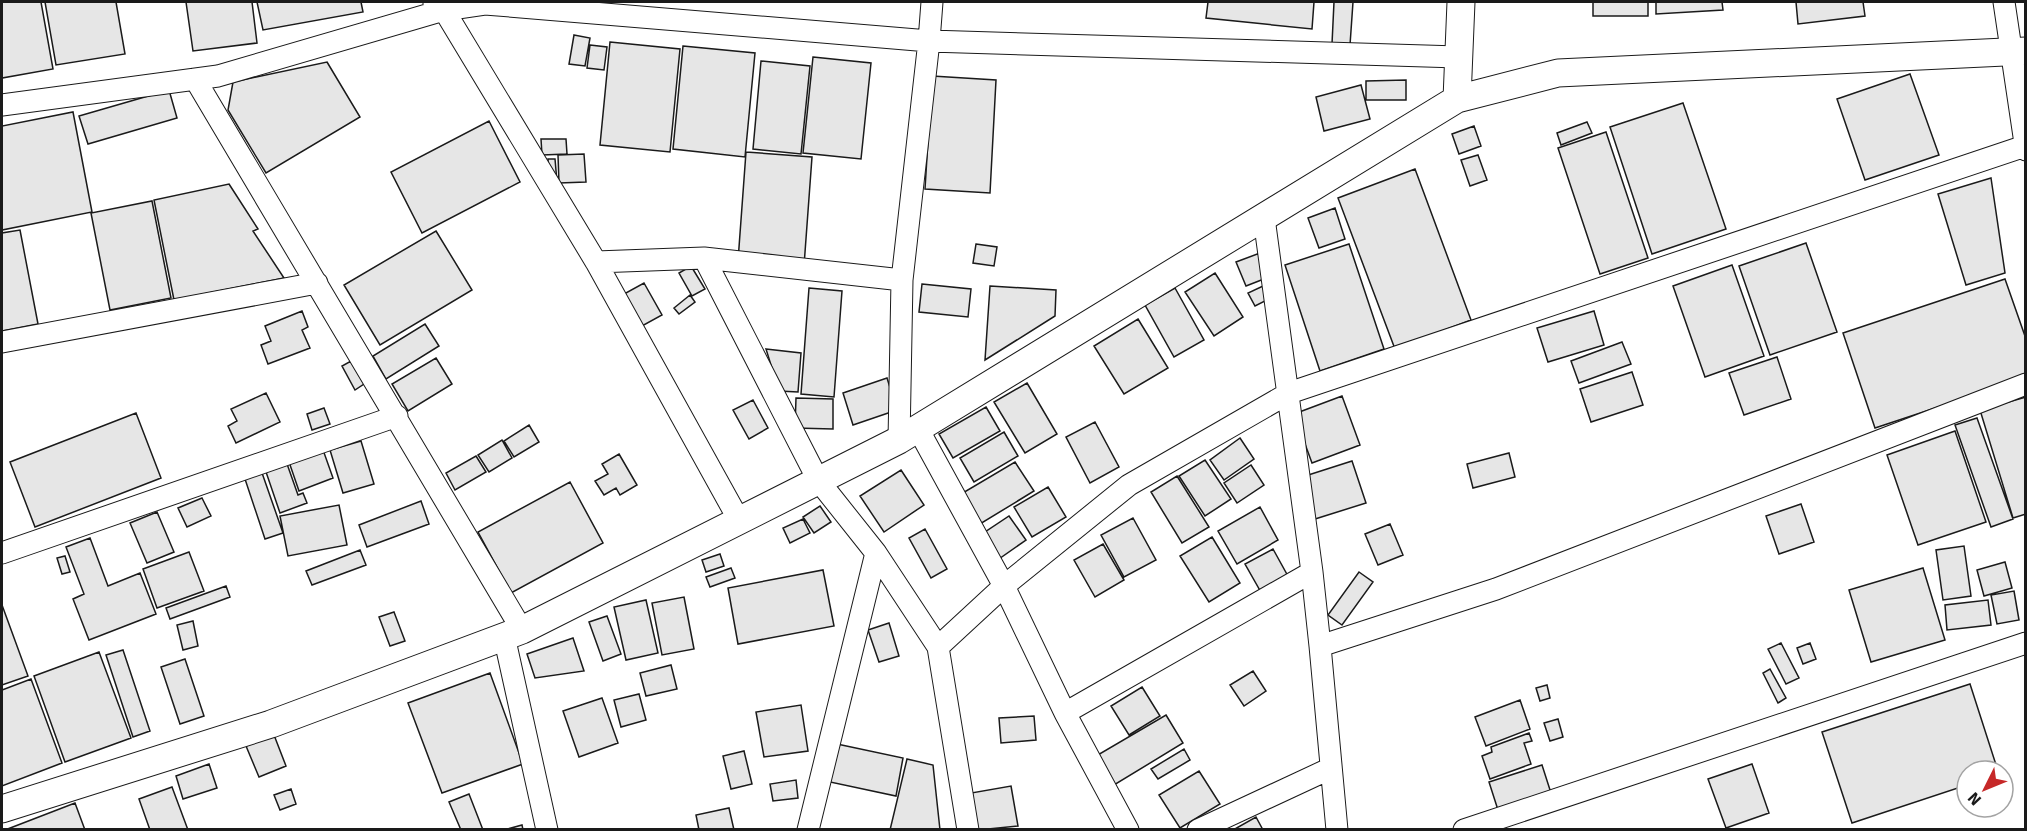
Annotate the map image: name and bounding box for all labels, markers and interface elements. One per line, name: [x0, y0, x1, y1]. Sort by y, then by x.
north arrow: [1955, 759, 2015, 819]
text: N: [1964, 788, 1986, 809]

